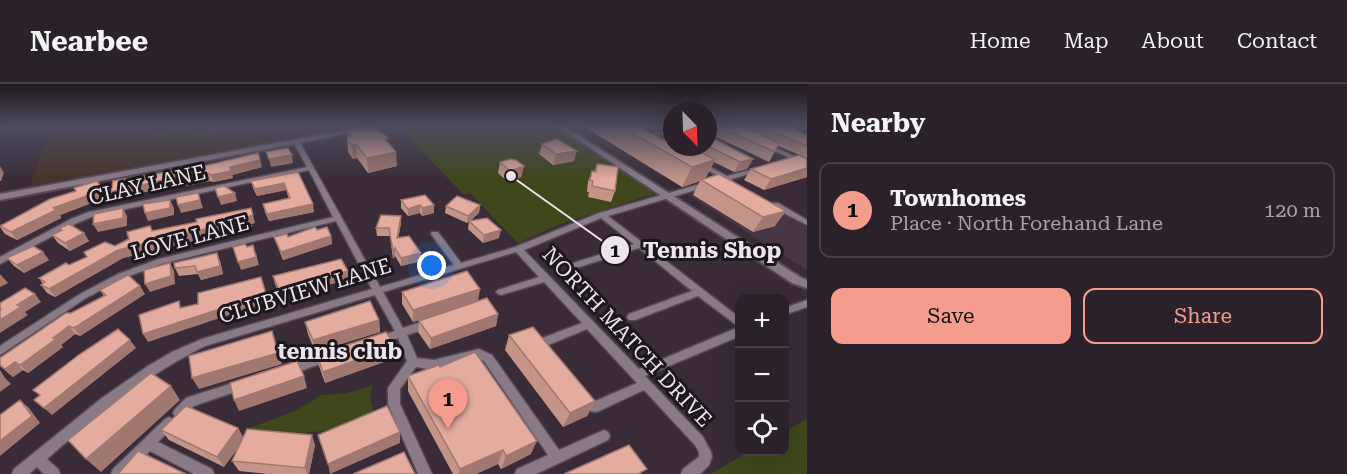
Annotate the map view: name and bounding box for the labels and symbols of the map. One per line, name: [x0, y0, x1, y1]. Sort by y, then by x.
north arrow: [663, 102, 717, 156]
street label: CLAY LANE: [86, 160, 208, 210]
street label: LOVE LANE: [129, 211, 251, 265]
callout: Tennis Shop: [600, 230, 793, 270]
text: Tennis Shop: [643, 238, 781, 263]
text: 1: [610, 240, 620, 261]
street label: NORTH MATCH DRIVE: [537, 242, 717, 432]
your location: [417, 251, 446, 280]
street label: CLUBVIEW LANE: [216, 253, 394, 329]
district label: tennis club: [278, 339, 402, 364]
pin: 1: [428, 380, 468, 429]

